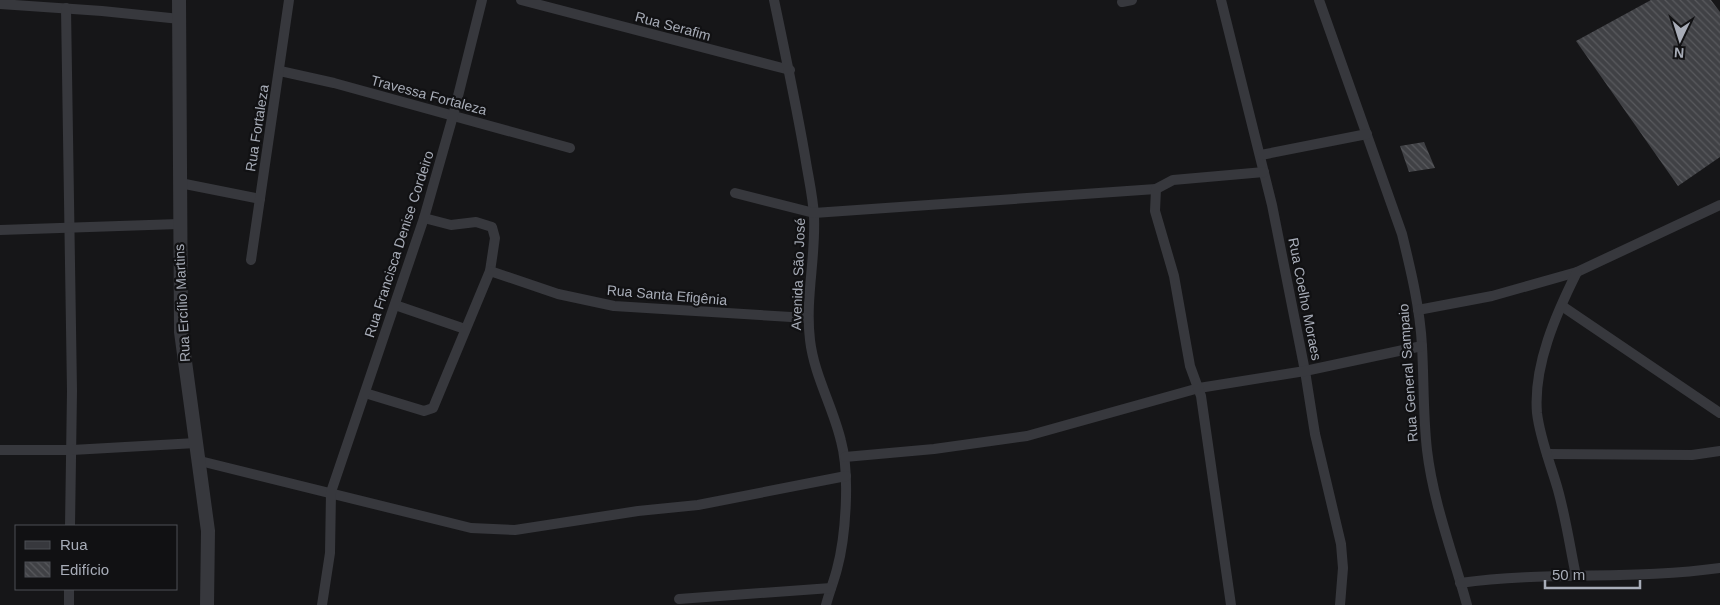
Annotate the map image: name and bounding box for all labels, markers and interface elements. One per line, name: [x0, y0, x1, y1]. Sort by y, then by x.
street label: Rua Serafim: [633, 8, 713, 44]
north arrow: [1655, 15, 1705, 65]
text: N: [1673, 45, 1685, 61]
street label: Travessa Fortaleza: [369, 72, 489, 118]
street label: Rua Fortaleza: [242, 83, 272, 173]
street label: Rua Francisca Denise Cordeiro: [361, 148, 437, 339]
street label: Avenida São José: [788, 217, 808, 331]
street label: Rua Coelho Moraes: [1285, 236, 1325, 362]
street label: Rua Ercílio Martins: [171, 244, 193, 362]
street label: Rua Santa Efigênia: [606, 282, 728, 308]
street label: Rua General Sampaio: [1395, 303, 1421, 443]
legend: [15, 525, 178, 590]
text: Rua: [60, 536, 88, 553]
scale bar: [1545, 558, 1640, 590]
text: Edifício: [60, 561, 109, 578]
text: 50 m: [1552, 566, 1585, 583]

